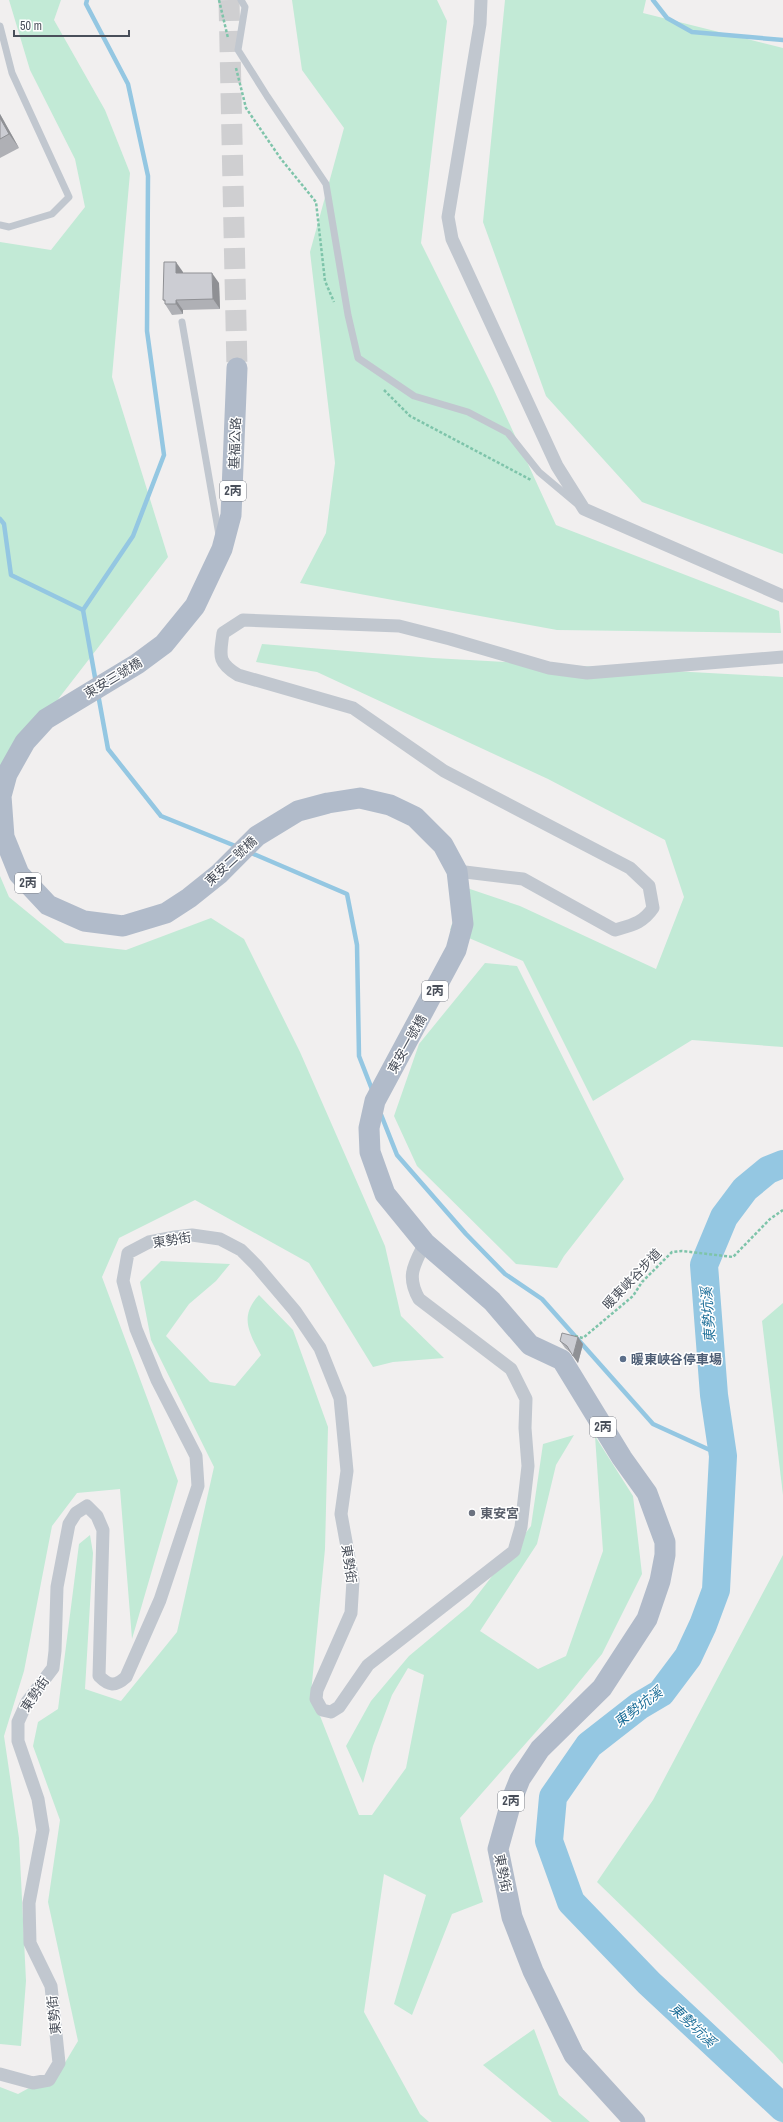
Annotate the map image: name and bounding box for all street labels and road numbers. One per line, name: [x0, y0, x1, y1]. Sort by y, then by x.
street label: 基福公路: [226, 417, 244, 469]
road number: 2丙: [220, 481, 246, 501]
street label: 東安三號橋: [81, 654, 145, 702]
street label: 東安二號橋: [201, 833, 261, 889]
road number: 2丙: [15, 873, 41, 893]
road number: 2丙: [422, 981, 448, 1001]
street label: 東安一號橋: [384, 1011, 430, 1077]
street label: 東勢街: [151, 1229, 193, 1251]
street label: 暖東峽谷步道: [599, 1245, 665, 1313]
road number: 2丙: [590, 1417, 616, 1437]
street label: 東勢街: [338, 1543, 360, 1585]
street label: 東勢街: [17, 1673, 53, 1715]
road number: 2丙: [498, 1791, 524, 1811]
street label: 東勢街: [491, 1852, 515, 1894]
street label: 東勢街: [44, 1995, 64, 2035]

